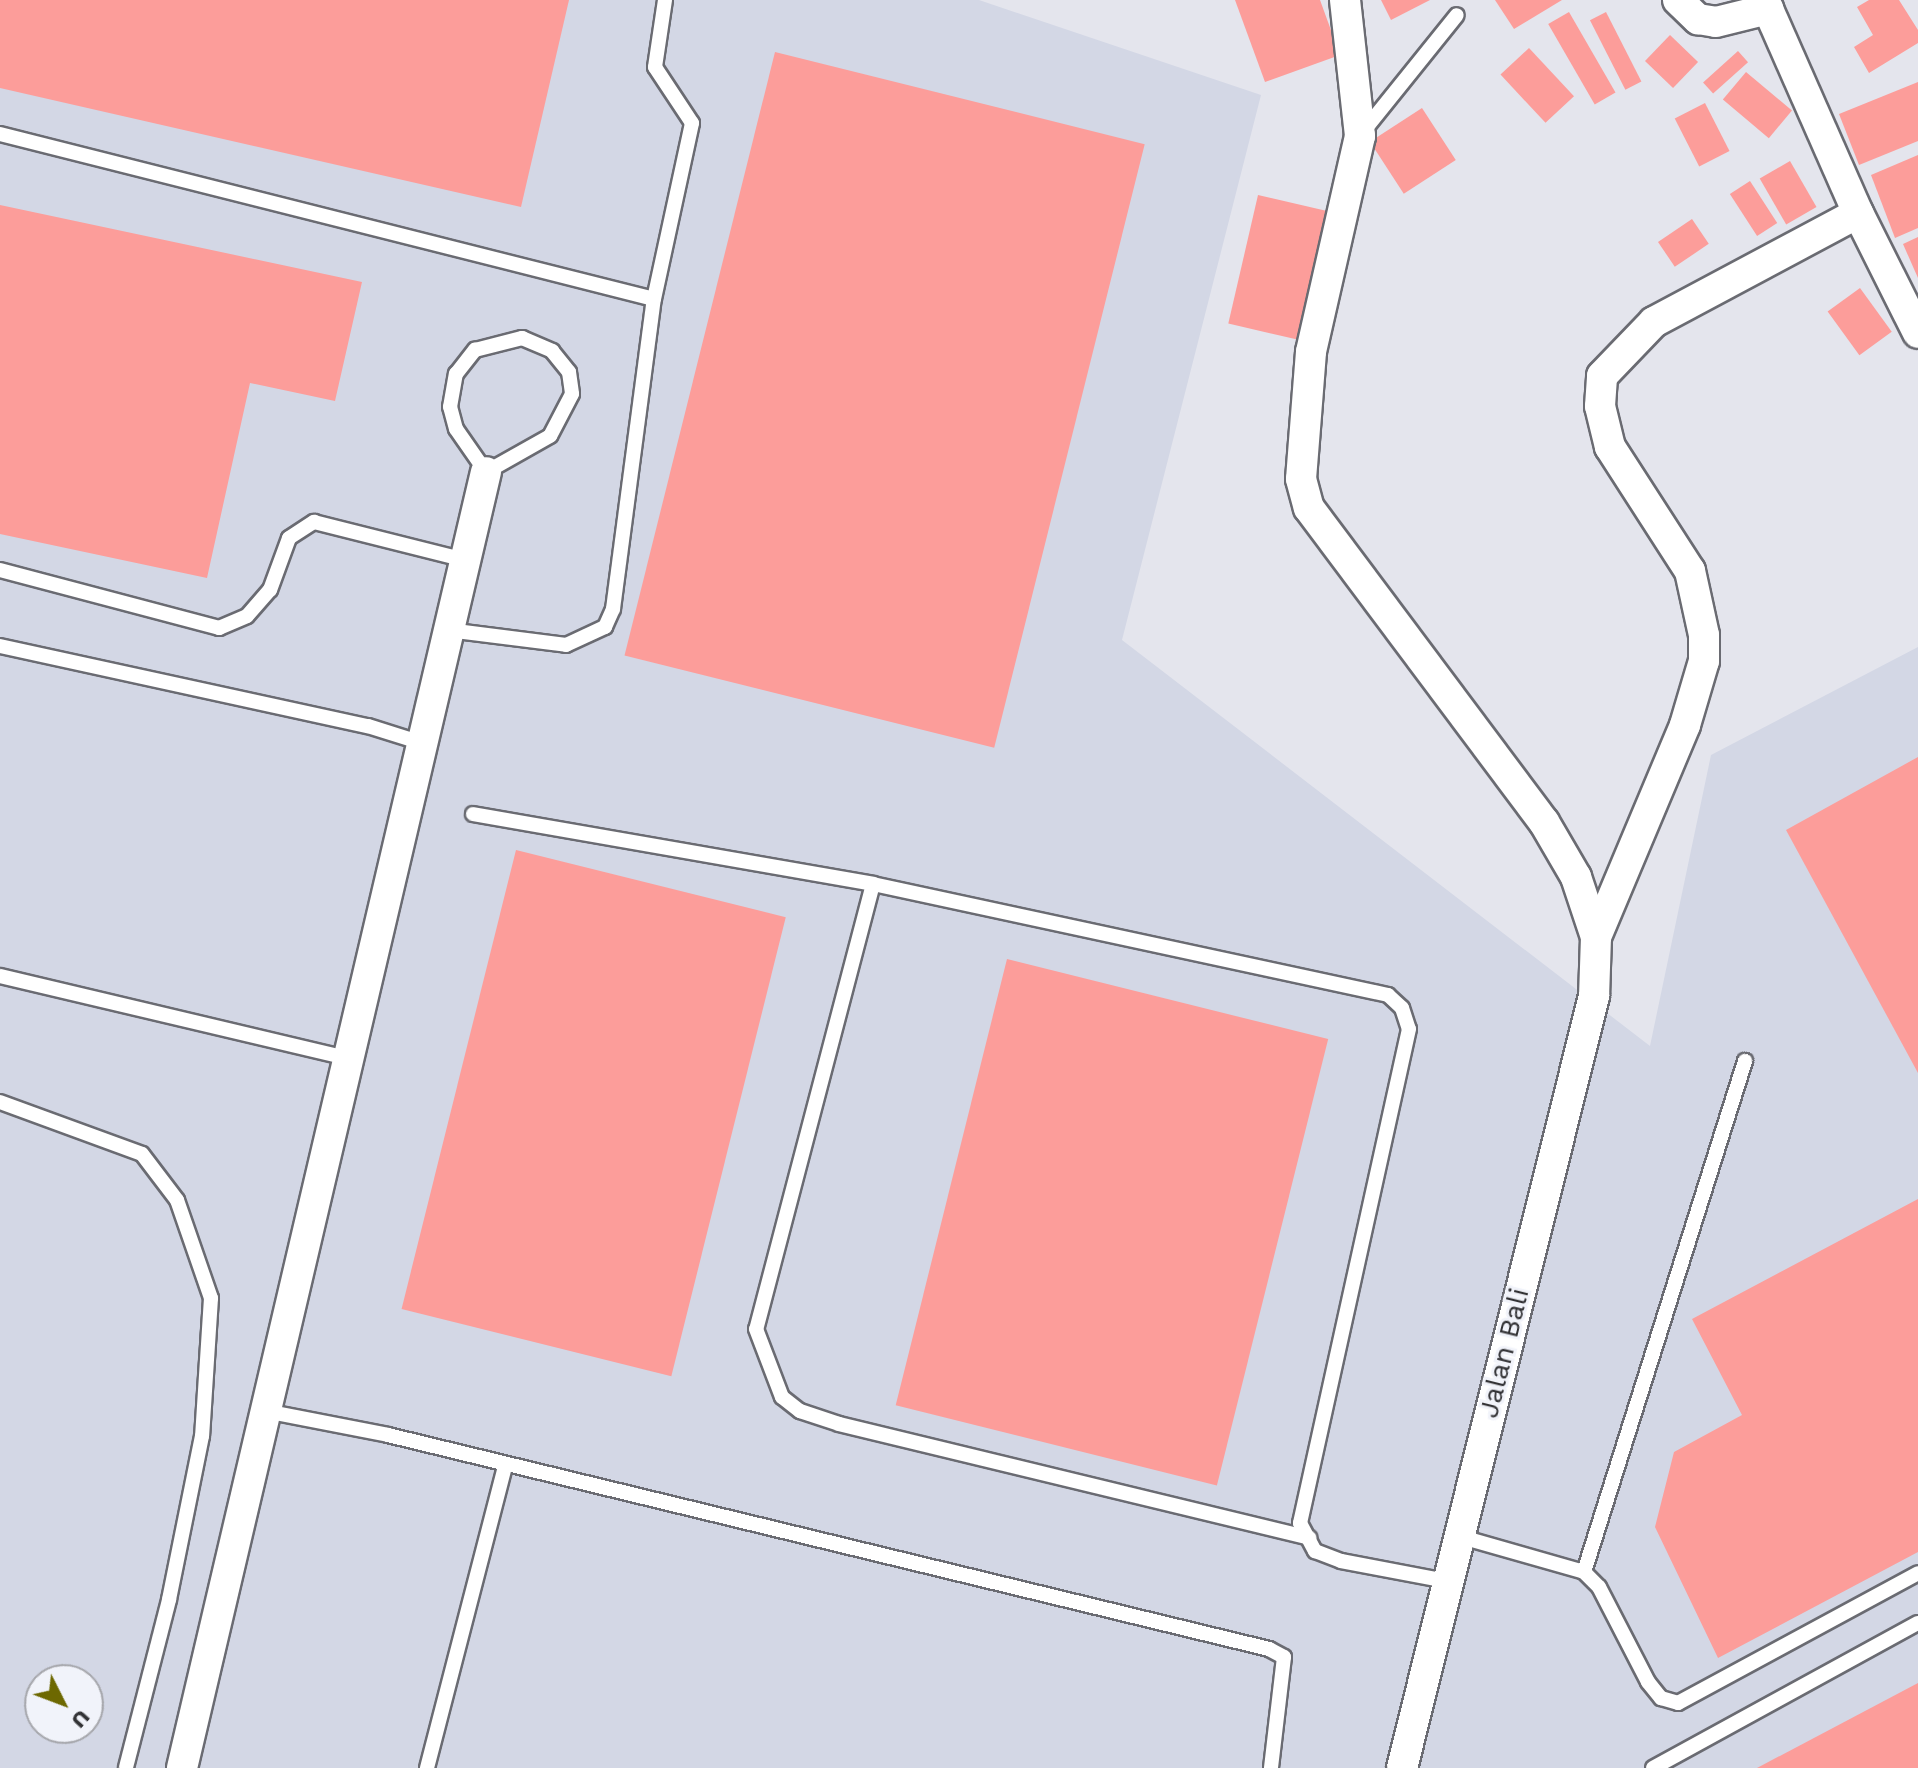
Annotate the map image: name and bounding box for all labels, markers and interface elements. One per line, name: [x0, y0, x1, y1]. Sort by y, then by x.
street label: Jalan Bali: [1472, 1285, 1536, 1421]
north arrow: [24, 1664, 104, 1744]
text: U: [66, 1705, 95, 1733]

